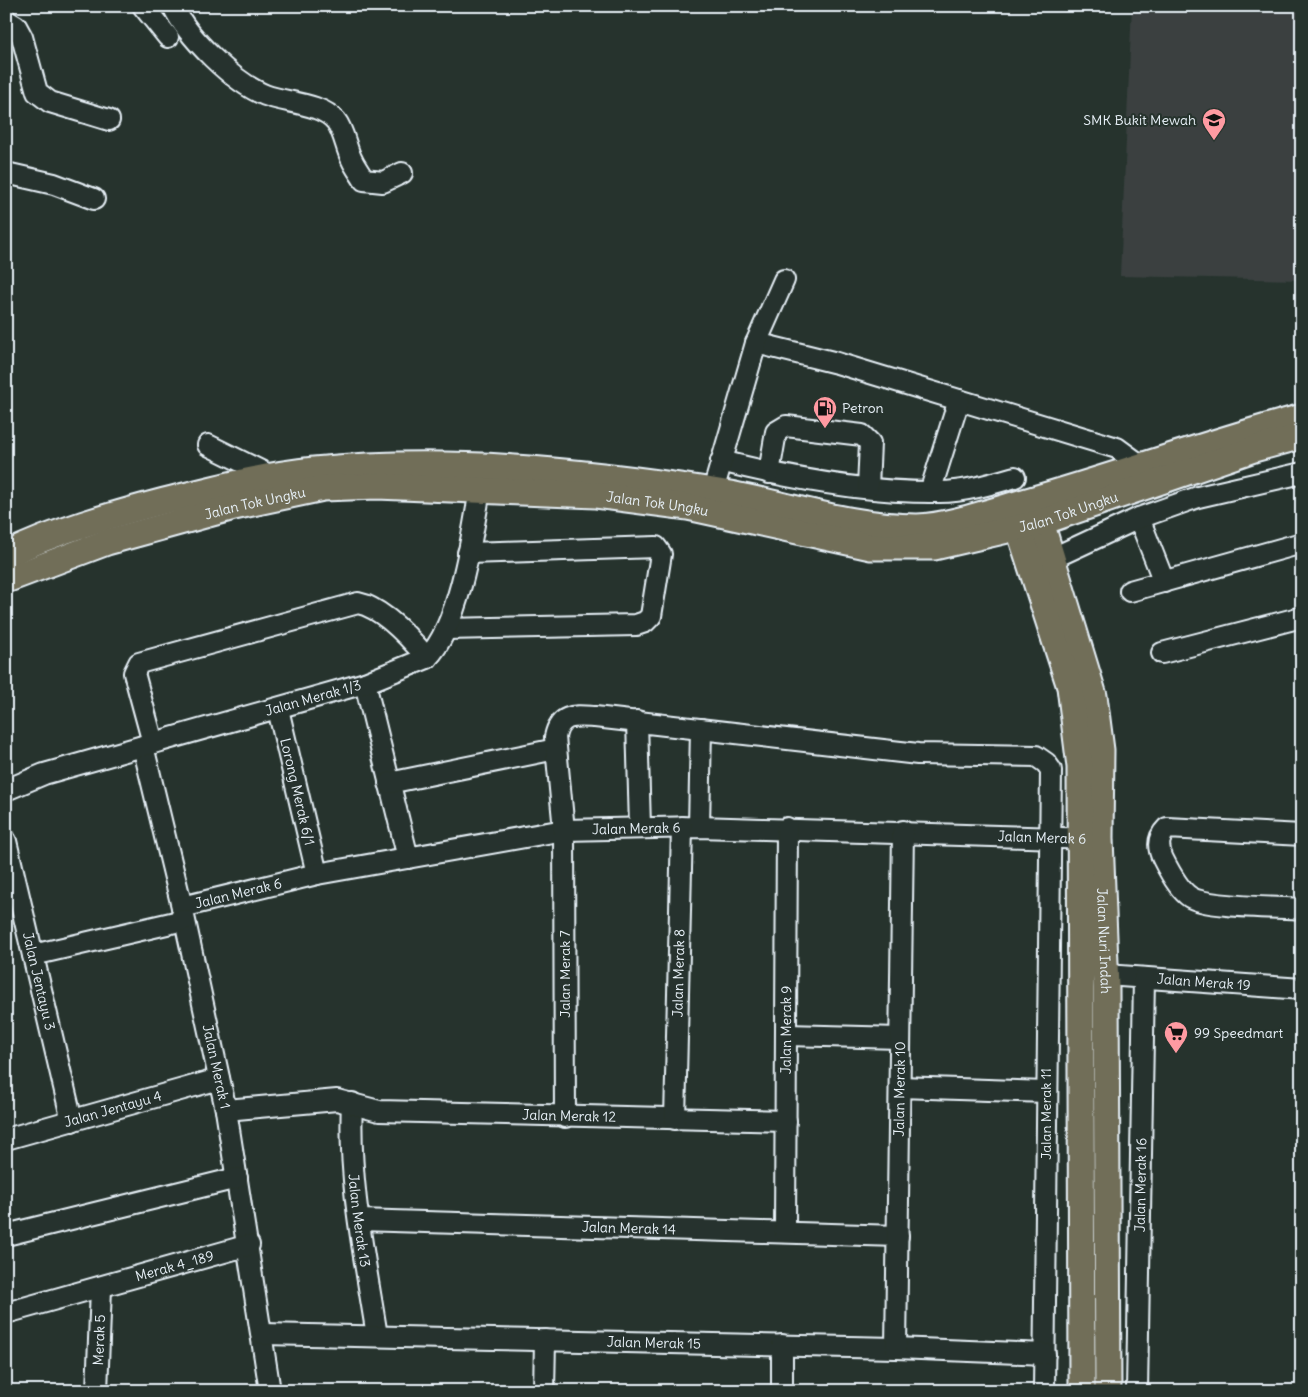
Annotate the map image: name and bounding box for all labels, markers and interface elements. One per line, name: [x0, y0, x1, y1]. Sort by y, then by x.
school or university icon: SMK Bukit Mewah: [1201, 107, 1227, 141]
place label: SMK Bukit Mewah: [1083, 111, 1196, 129]
fuel station icon: Petron: [812, 395, 838, 429]
place label: Petron: [842, 399, 884, 417]
street label: Jalan Tok Ungku: [202, 483, 307, 524]
street label: Jalan Tok Ungku: [605, 487, 710, 520]
street label: Jalan Tok Ungku: [1017, 488, 1120, 536]
street label: Jalan Merak 1/3: [263, 676, 363, 720]
street label: Lorong Merak 6/1: [276, 736, 319, 847]
street label: Jalan Merak 6: [592, 818, 681, 838]
street label: Jalan Merak 6: [997, 827, 1087, 848]
street label: Jalan Merak 6: [193, 874, 284, 912]
street label: Jalan Nuri Indah: [1093, 887, 1115, 994]
street label: Jalan Merak 8: [668, 929, 689, 1018]
street label: Jalan Jentayu 3: [19, 930, 59, 1032]
street label: Jalan Merak 7: [556, 930, 574, 1018]
street label: Jalan Merak 19: [1156, 970, 1251, 994]
street label: Jalan Merak 9: [777, 986, 795, 1074]
supermarket icon: 99 Speedmart: [1163, 1020, 1189, 1054]
street label: Jalan Merak 1: [199, 1023, 235, 1111]
place label: 99 Speedmart: [1194, 1024, 1284, 1042]
street label: Jalan Merak 10: [890, 1041, 909, 1137]
street label: Jalan Merak 11: [1037, 1068, 1055, 1160]
street label: Jalan Jentayu 4: [62, 1087, 164, 1131]
street label: Jalan Merak 12: [522, 1106, 616, 1126]
street label: Jalan Merak 16: [1131, 1138, 1150, 1232]
street label: Jalan Merak 13: [344, 1173, 375, 1269]
street label: Jalan Merak 14: [582, 1218, 676, 1238]
street label: Merak 4_189: [133, 1246, 216, 1285]
street label: Merak 5: [89, 1314, 109, 1366]
street label: Jalan Merak 15: [607, 1333, 701, 1353]

